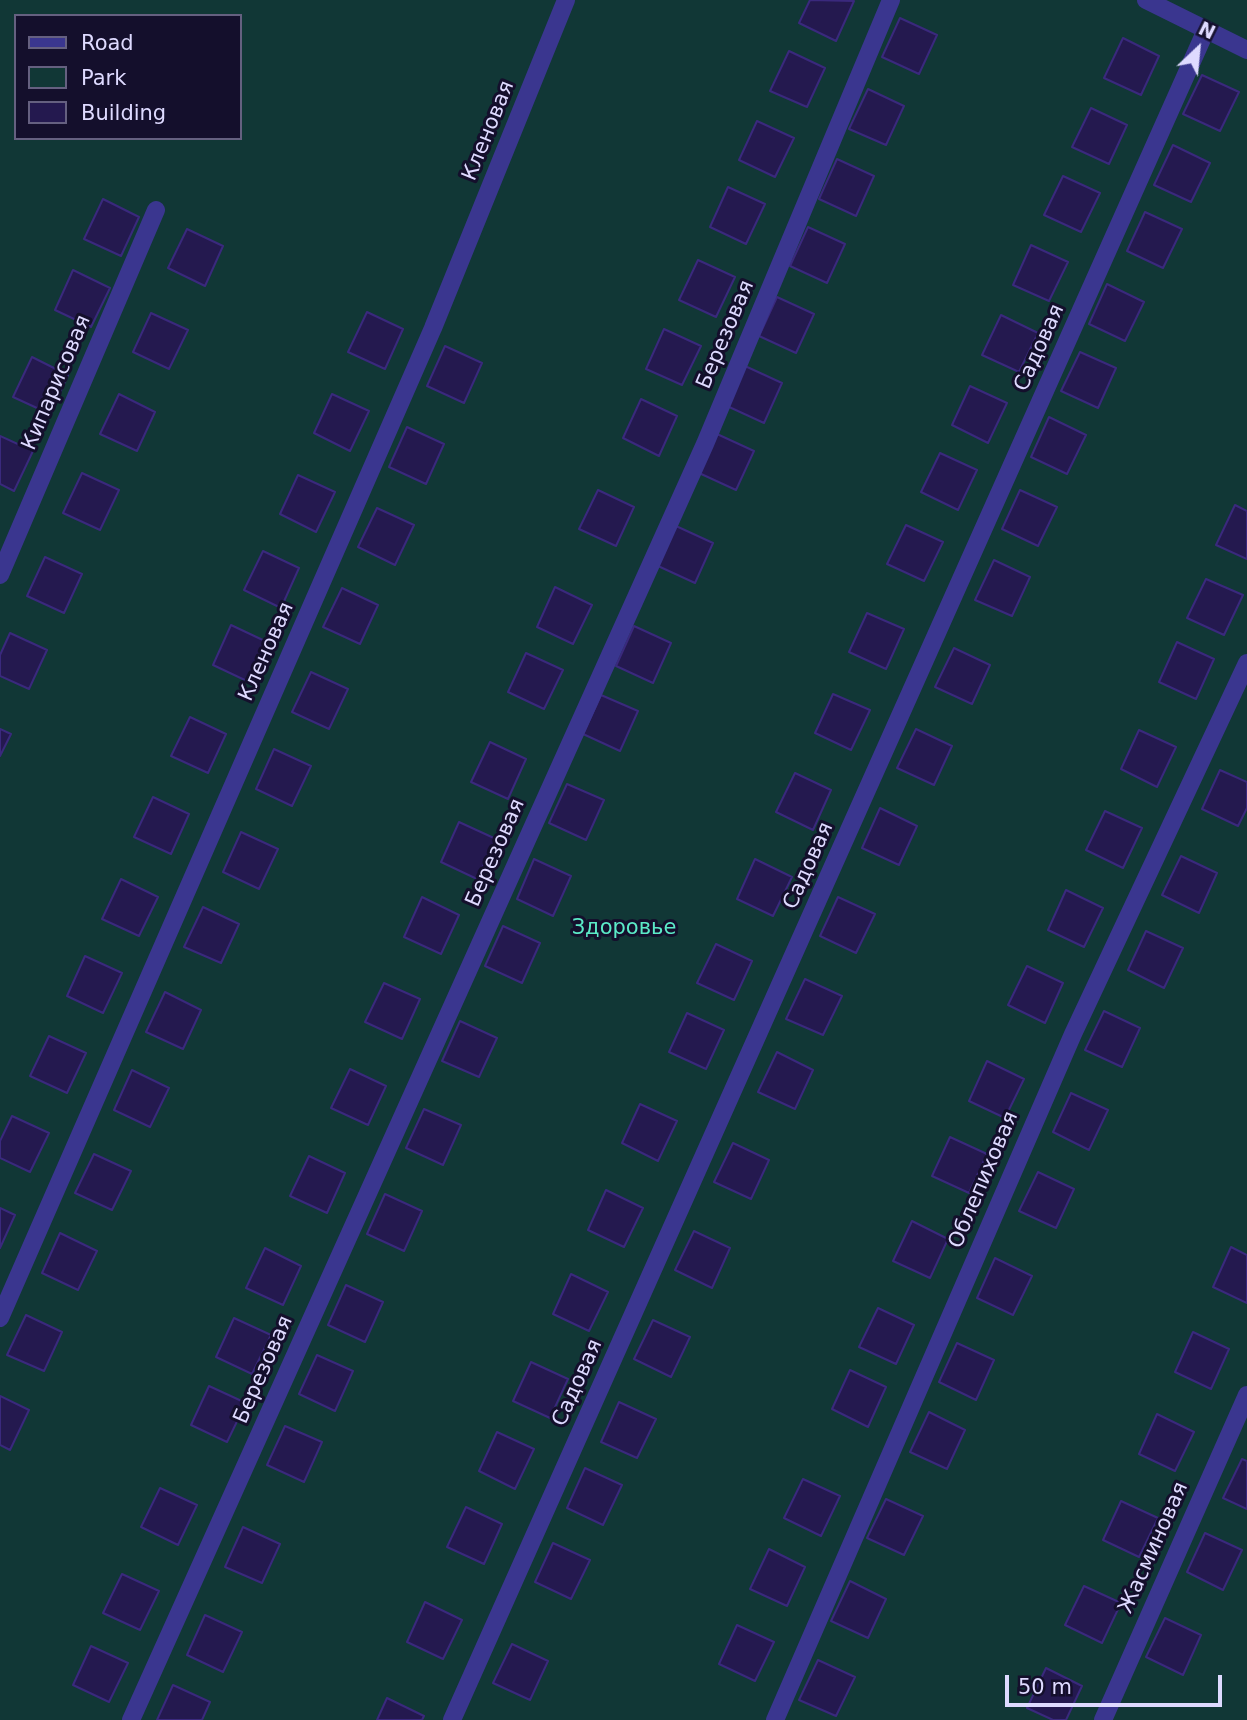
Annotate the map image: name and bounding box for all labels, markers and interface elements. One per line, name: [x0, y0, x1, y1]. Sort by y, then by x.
legend: [14, 14, 242, 140]
north arrow: [1163, 14, 1233, 84]
text: N: [1195, 17, 1219, 43]
text: Road: [81, 31, 134, 55]
text: Park: [81, 66, 126, 90]
street label: Кленовая: [458, 77, 520, 185]
text: Building: [81, 101, 166, 125]
street label: Березовая: [692, 277, 760, 393]
street label: Садовая: [1010, 300, 1070, 396]
street label: Кипарисовая: [17, 312, 97, 454]
street label: Кленовая: [234, 599, 300, 705]
street label: Березовая: [461, 795, 531, 911]
street label: Садовая: [779, 818, 839, 914]
park label: Здоровье: [572, 916, 676, 942]
street label: Облепиховая: [944, 1108, 1024, 1252]
street label: Березовая: [229, 1312, 299, 1428]
street label: Садовая: [548, 1335, 608, 1431]
street label: Жасминовая: [1114, 1478, 1194, 1618]
scale bar: [1009, 1660, 1226, 1704]
text: 50 m: [1018, 1675, 1072, 1699]

